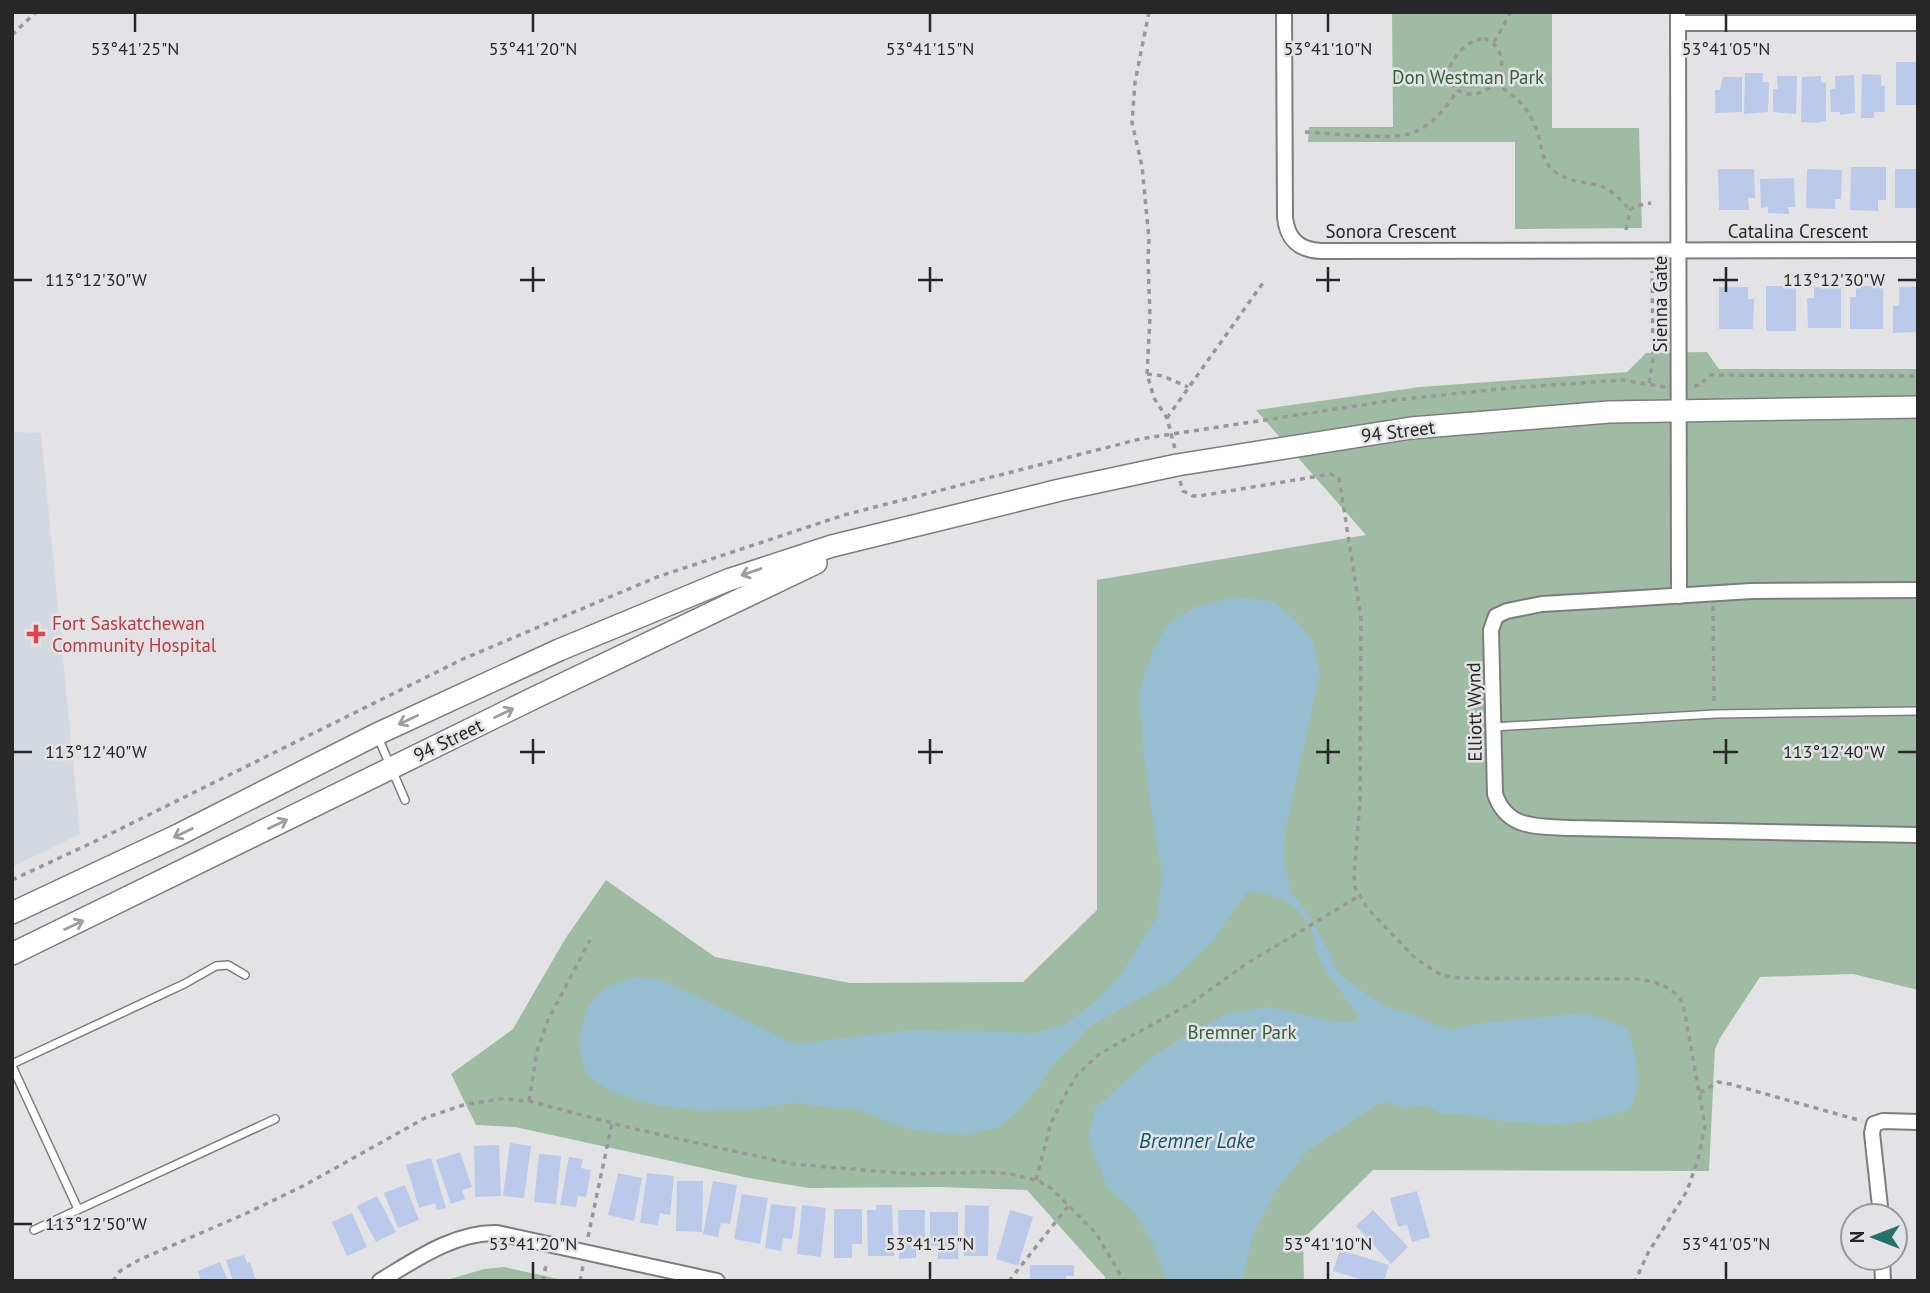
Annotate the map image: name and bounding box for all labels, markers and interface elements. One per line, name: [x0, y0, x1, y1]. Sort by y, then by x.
text: 53°41'25"N: [91, 37, 179, 60]
text: 53°41'20"N: [489, 37, 577, 60]
text: 53°41'15"N: [886, 37, 974, 60]
text: 53°41'10"N: [1284, 37, 1372, 60]
text: 53°41'05"N: [1682, 37, 1770, 60]
park label: Don Westman Park: [1392, 65, 1544, 89]
street label: Sonora Crescent: [1325, 219, 1457, 243]
street label: Catalina Crescent: [1728, 219, 1869, 243]
street label: Sienna Gate: [1648, 255, 1672, 353]
text: 113°12'30"W: [45, 268, 147, 291]
text: 113°12'30"W: [1783, 268, 1885, 291]
street label: 94 Street: [1360, 414, 1437, 447]
one-way arrow: [741, 567, 763, 579]
place label: Fort Saskatchewan Community Hospital: [52, 611, 217, 657]
marker: Fort Saskatchewan Community Hospital: [26, 624, 46, 644]
street label: Elliott Wynd: [1461, 662, 1487, 762]
one-way arrow: [493, 705, 514, 719]
street label: 94 Street: [409, 713, 487, 767]
one-way arrow: [398, 714, 419, 727]
text: 113°12'40"W: [45, 740, 147, 763]
text: 113°12'40"W: [1783, 740, 1885, 763]
one-way arrow: [267, 817, 288, 831]
one-way arrow: [173, 826, 194, 840]
one-way arrow: [63, 918, 84, 932]
park label: Bremner Park: [1187, 1020, 1297, 1044]
water label: Bremner Lake: [1139, 1127, 1255, 1154]
north arrow: [1839, 1202, 1909, 1272]
text: 113°12'50"W: [45, 1212, 147, 1235]
text: N: [1845, 1231, 1869, 1243]
text: 53°41'20"N: [489, 1232, 577, 1255]
text: 53°41'15"N: [886, 1232, 974, 1255]
text: 53°41'10"N: [1284, 1232, 1372, 1255]
text: 53°41'05"N: [1682, 1232, 1770, 1255]

